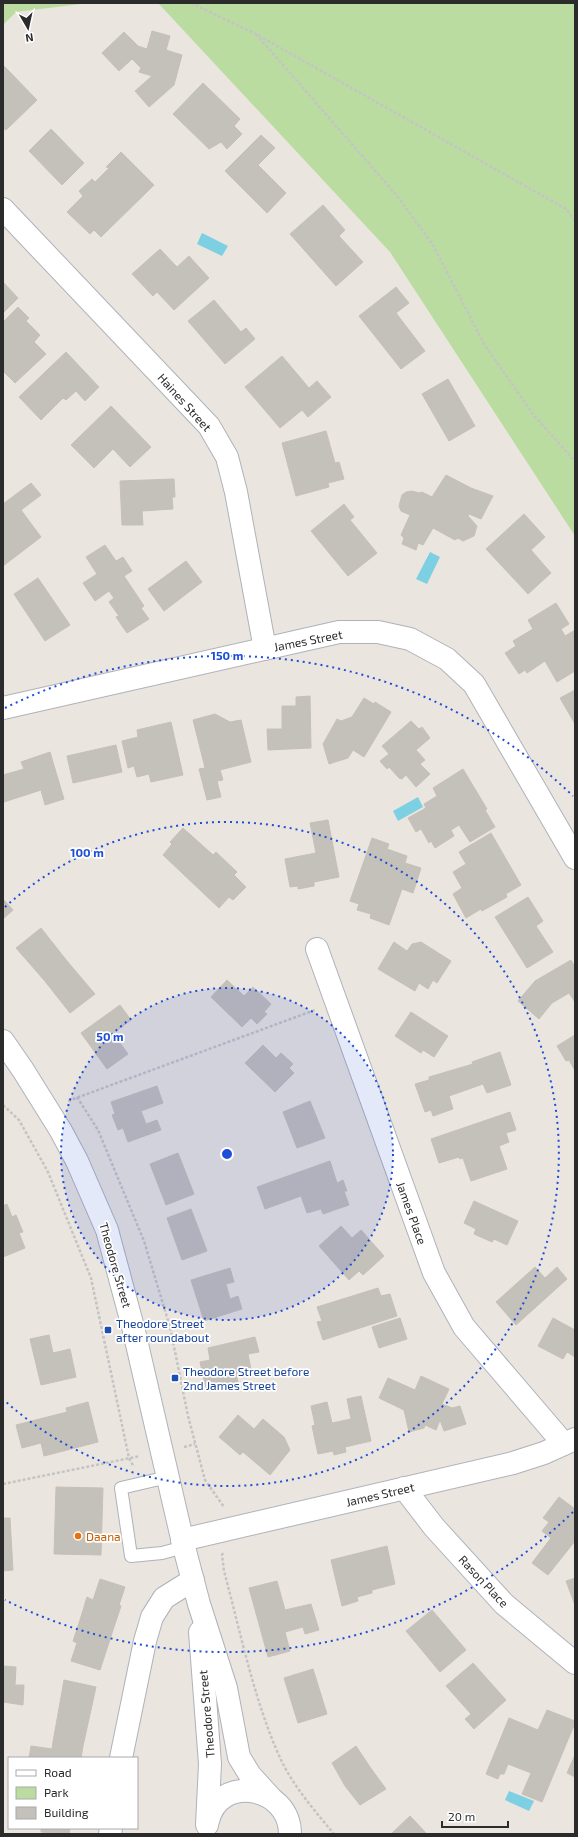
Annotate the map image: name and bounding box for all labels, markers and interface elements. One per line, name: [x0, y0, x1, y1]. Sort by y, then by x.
north arrow: [8, 8, 48, 48]
text: N: [25, 31, 35, 45]
street label: Haines Street: [155, 370, 215, 434]
street label: James Street: [272, 626, 344, 654]
text: 150 m: [211, 648, 243, 662]
text: 100 m: [70, 845, 104, 859]
text: 50 m: [96, 1029, 124, 1043]
centre of rings: [220, 1147, 234, 1161]
street label: James Place: [394, 1180, 430, 1246]
street label: Theodore Street: [97, 1221, 135, 1310]
place label: Theodore Street after roundabout: [116, 1316, 210, 1344]
marker: Theodore Street after roundabout: [103, 1325, 113, 1335]
place label: Theodore Street before 2nd James Street: [183, 1364, 309, 1392]
marker: Theodore Street before 2nd James Street: [170, 1373, 180, 1383]
street label: James Street: [344, 1479, 416, 1509]
place label: Daana: [86, 1529, 121, 1543]
marker: Daana: [73, 1531, 83, 1541]
street label: Rason Place: [456, 1552, 512, 1610]
street label: Theodore Street: [195, 1669, 217, 1758]
legend: [8, 1757, 138, 1829]
text: Road: [44, 1765, 72, 1779]
text: Park: [44, 1785, 69, 1799]
scale bar: [442, 1803, 508, 1829]
text: Building: [44, 1805, 89, 1819]
text: 20 m: [448, 1809, 475, 1823]

